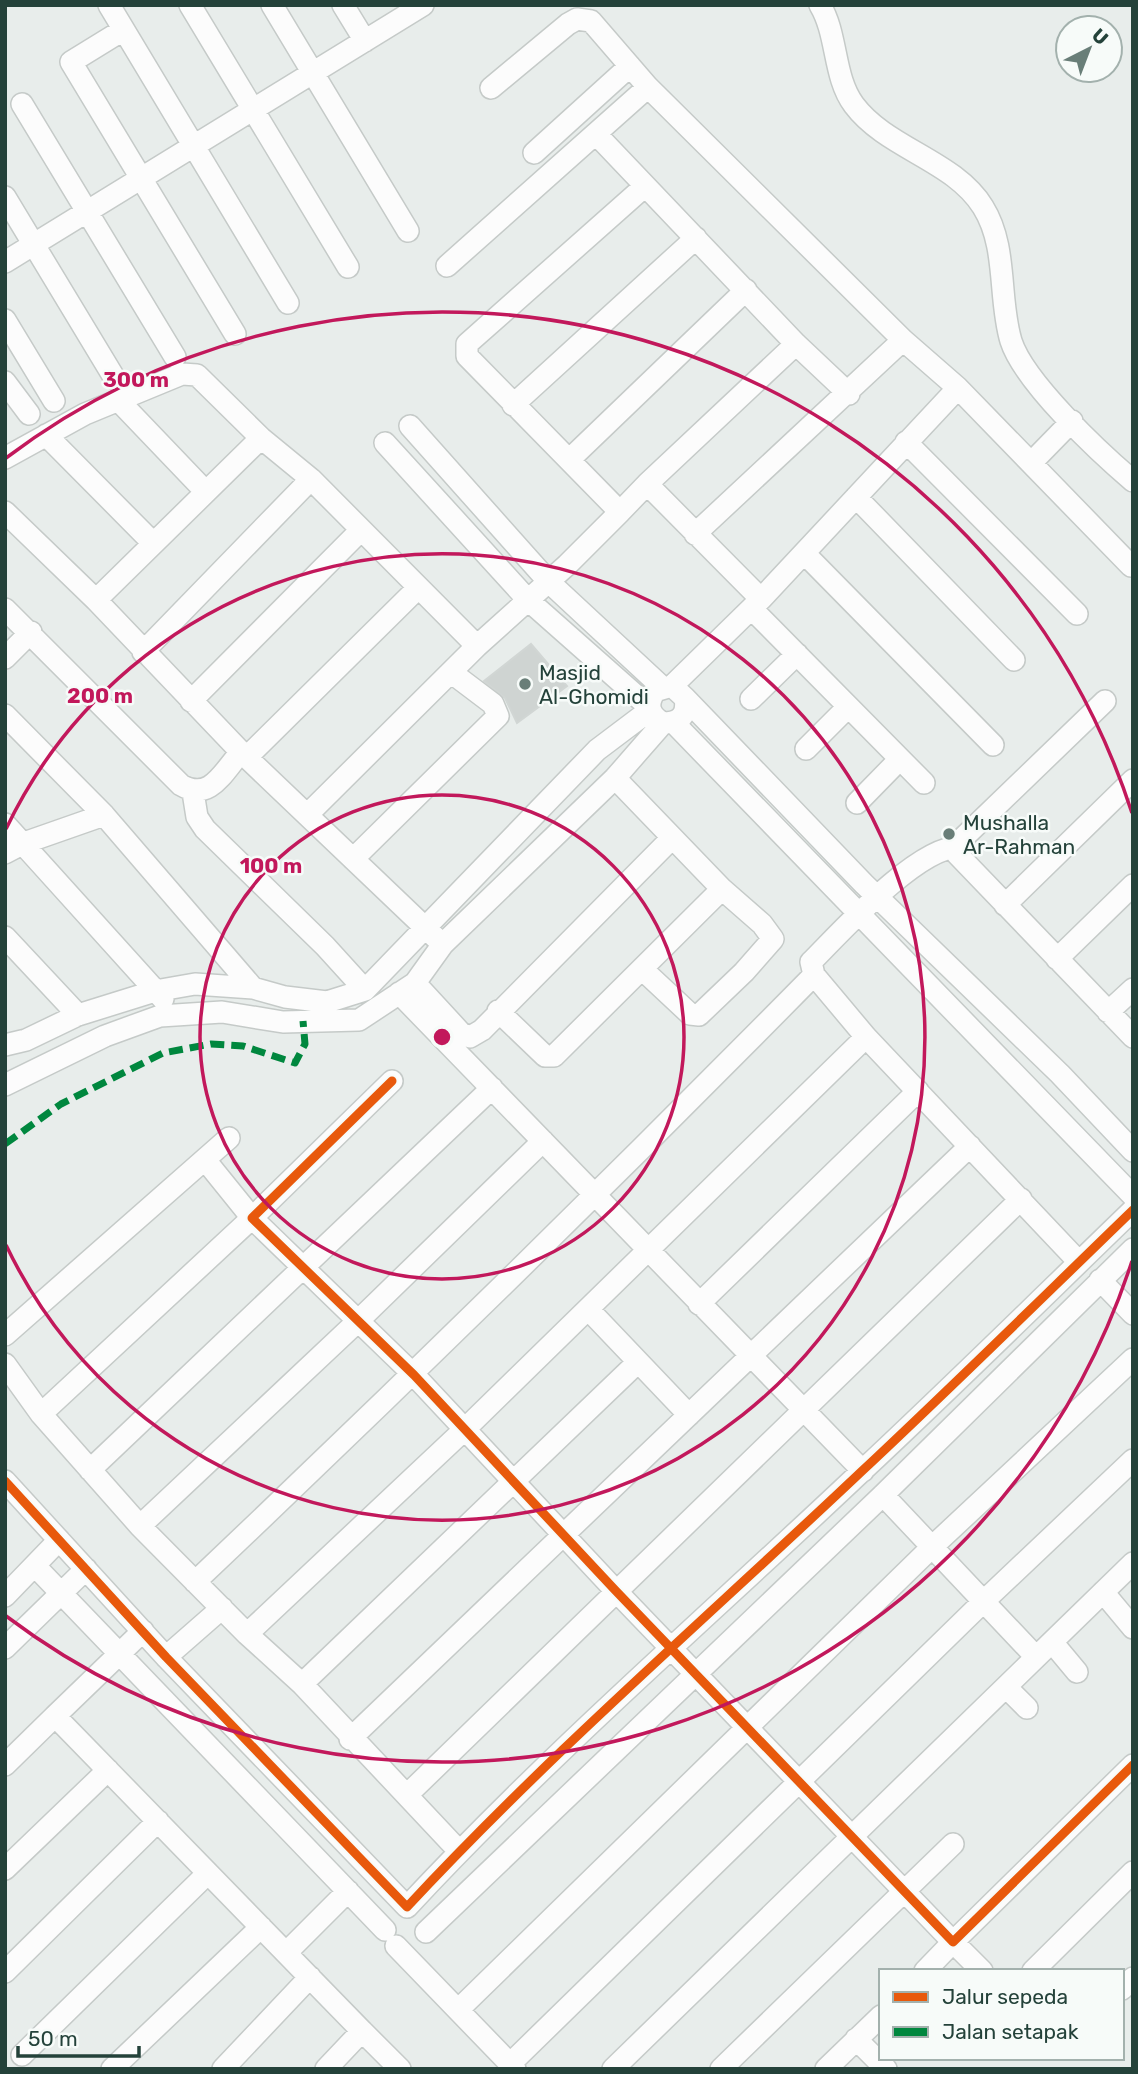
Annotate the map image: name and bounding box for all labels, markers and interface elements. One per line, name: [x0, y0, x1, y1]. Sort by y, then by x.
north arrow: [1054, 14, 1124, 84]
text: U: [1087, 24, 1113, 50]
text: 300 m: [103, 367, 169, 392]
place label: Masjid Al-Ghomidi: [539, 660, 649, 709]
marker: Masjid Al-Ghomidi: [517, 676, 533, 692]
text: 200 m: [67, 683, 133, 708]
place label: Mushalla Ar-Rahman: [963, 810, 1075, 859]
marker: Mushalla Ar-Rahman: [941, 826, 957, 842]
text: 100 m: [240, 853, 302, 878]
centre of rings: [430, 1025, 454, 1049]
legend: [879, 1969, 1124, 2060]
text: Jalur sepeda: [942, 1984, 1068, 2009]
scale bar: [18, 2014, 138, 2058]
text: Jalan setapak: [942, 2019, 1079, 2044]
text: 50 m: [28, 2026, 78, 2051]

